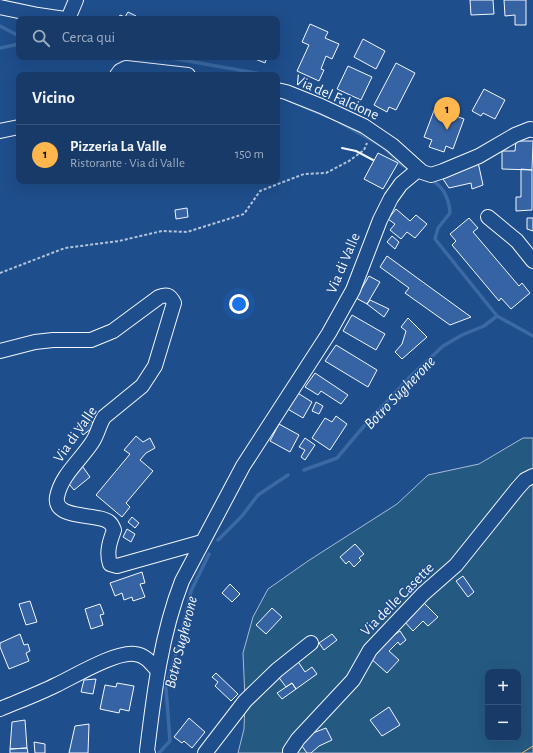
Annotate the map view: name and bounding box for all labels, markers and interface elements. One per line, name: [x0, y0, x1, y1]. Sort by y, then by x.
search box: [16, 16, 280, 60]
icon: search: [30, 27, 52, 49]
text: Cerca qui: [62, 30, 115, 45]
street label: Via del Falcione: [292, 72, 381, 123]
text: Vicino: [32, 89, 75, 106]
pin: 1: [434, 97, 460, 130]
text: Pizzeria La Valle: [70, 139, 167, 154]
text: 1: [43, 148, 47, 161]
text: 150 m: [235, 148, 264, 161]
text: Ristorante · Via di Valle: [70, 157, 185, 170]
street label: Via di Valle: [324, 231, 363, 296]
your location: [229, 294, 249, 314]
water label: Botro Sugherone: [361, 353, 438, 432]
street label: Via di Valle: [51, 404, 100, 465]
street label: Via delle Casette: [358, 560, 437, 639]
water label: Botro Sugherone: [162, 594, 200, 690]
map controls: [485, 669, 521, 741]
button: +: [485, 669, 521, 705]
button: −: [485, 705, 521, 741]

